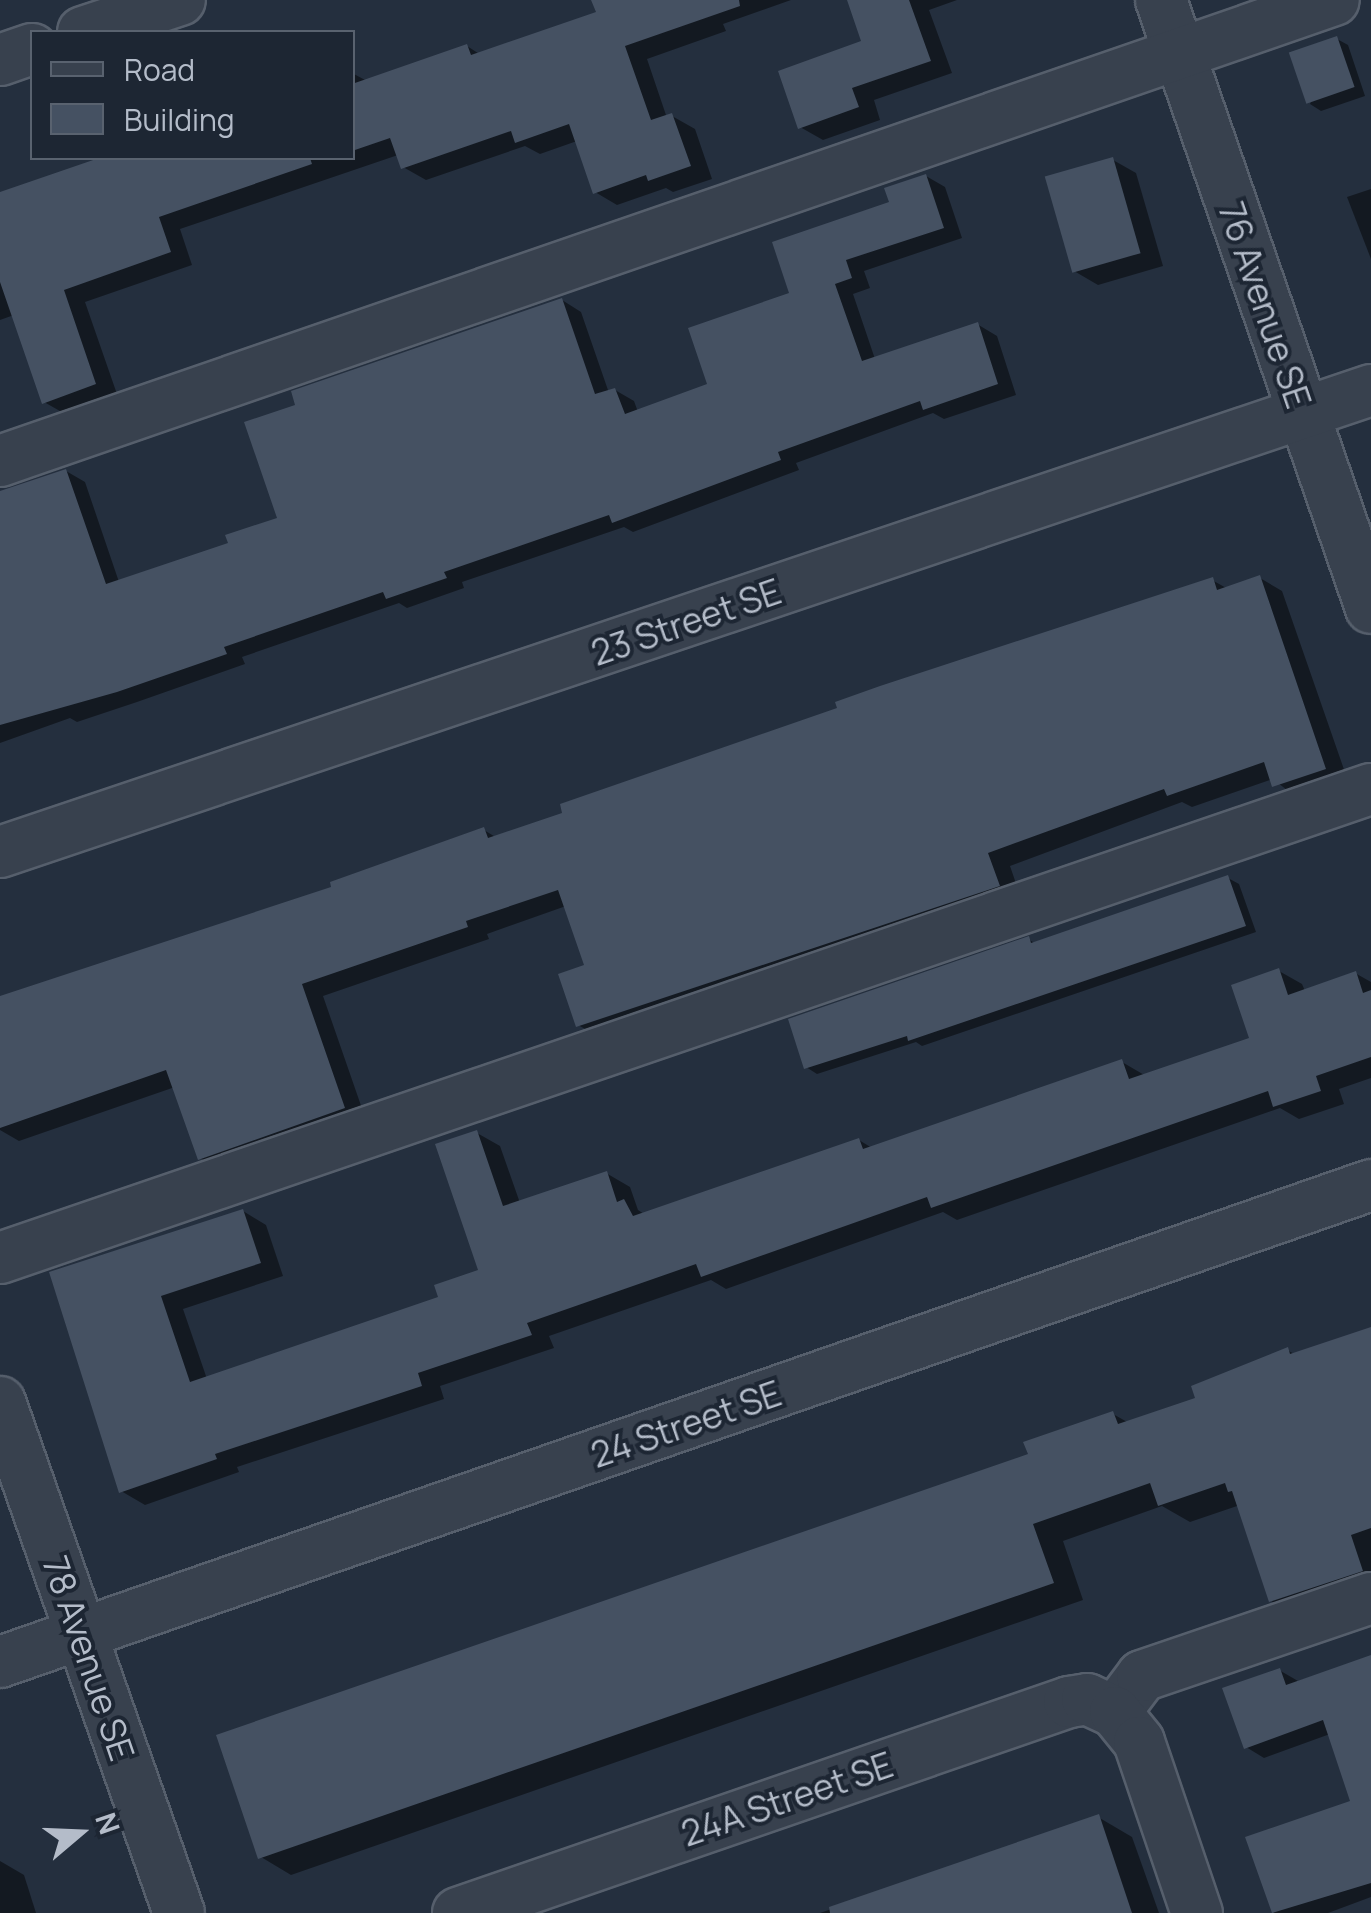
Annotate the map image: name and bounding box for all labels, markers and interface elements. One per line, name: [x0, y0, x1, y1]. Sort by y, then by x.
legend: [30, 30, 355, 160]
text: Road: [124, 49, 195, 90]
text: Building: [124, 99, 235, 140]
street label: 76 Avenue SE: [1210, 197, 1320, 413]
street label: 23 Street SE: [586, 570, 786, 674]
street label: 24 Street SE: [585, 1372, 787, 1476]
street label: 78 Avenue SE: [34, 1550, 144, 1766]
street label: 24A Street SE: [676, 1743, 898, 1855]
north arrow: [30, 1783, 130, 1883]
text: N: [87, 1808, 130, 1839]

